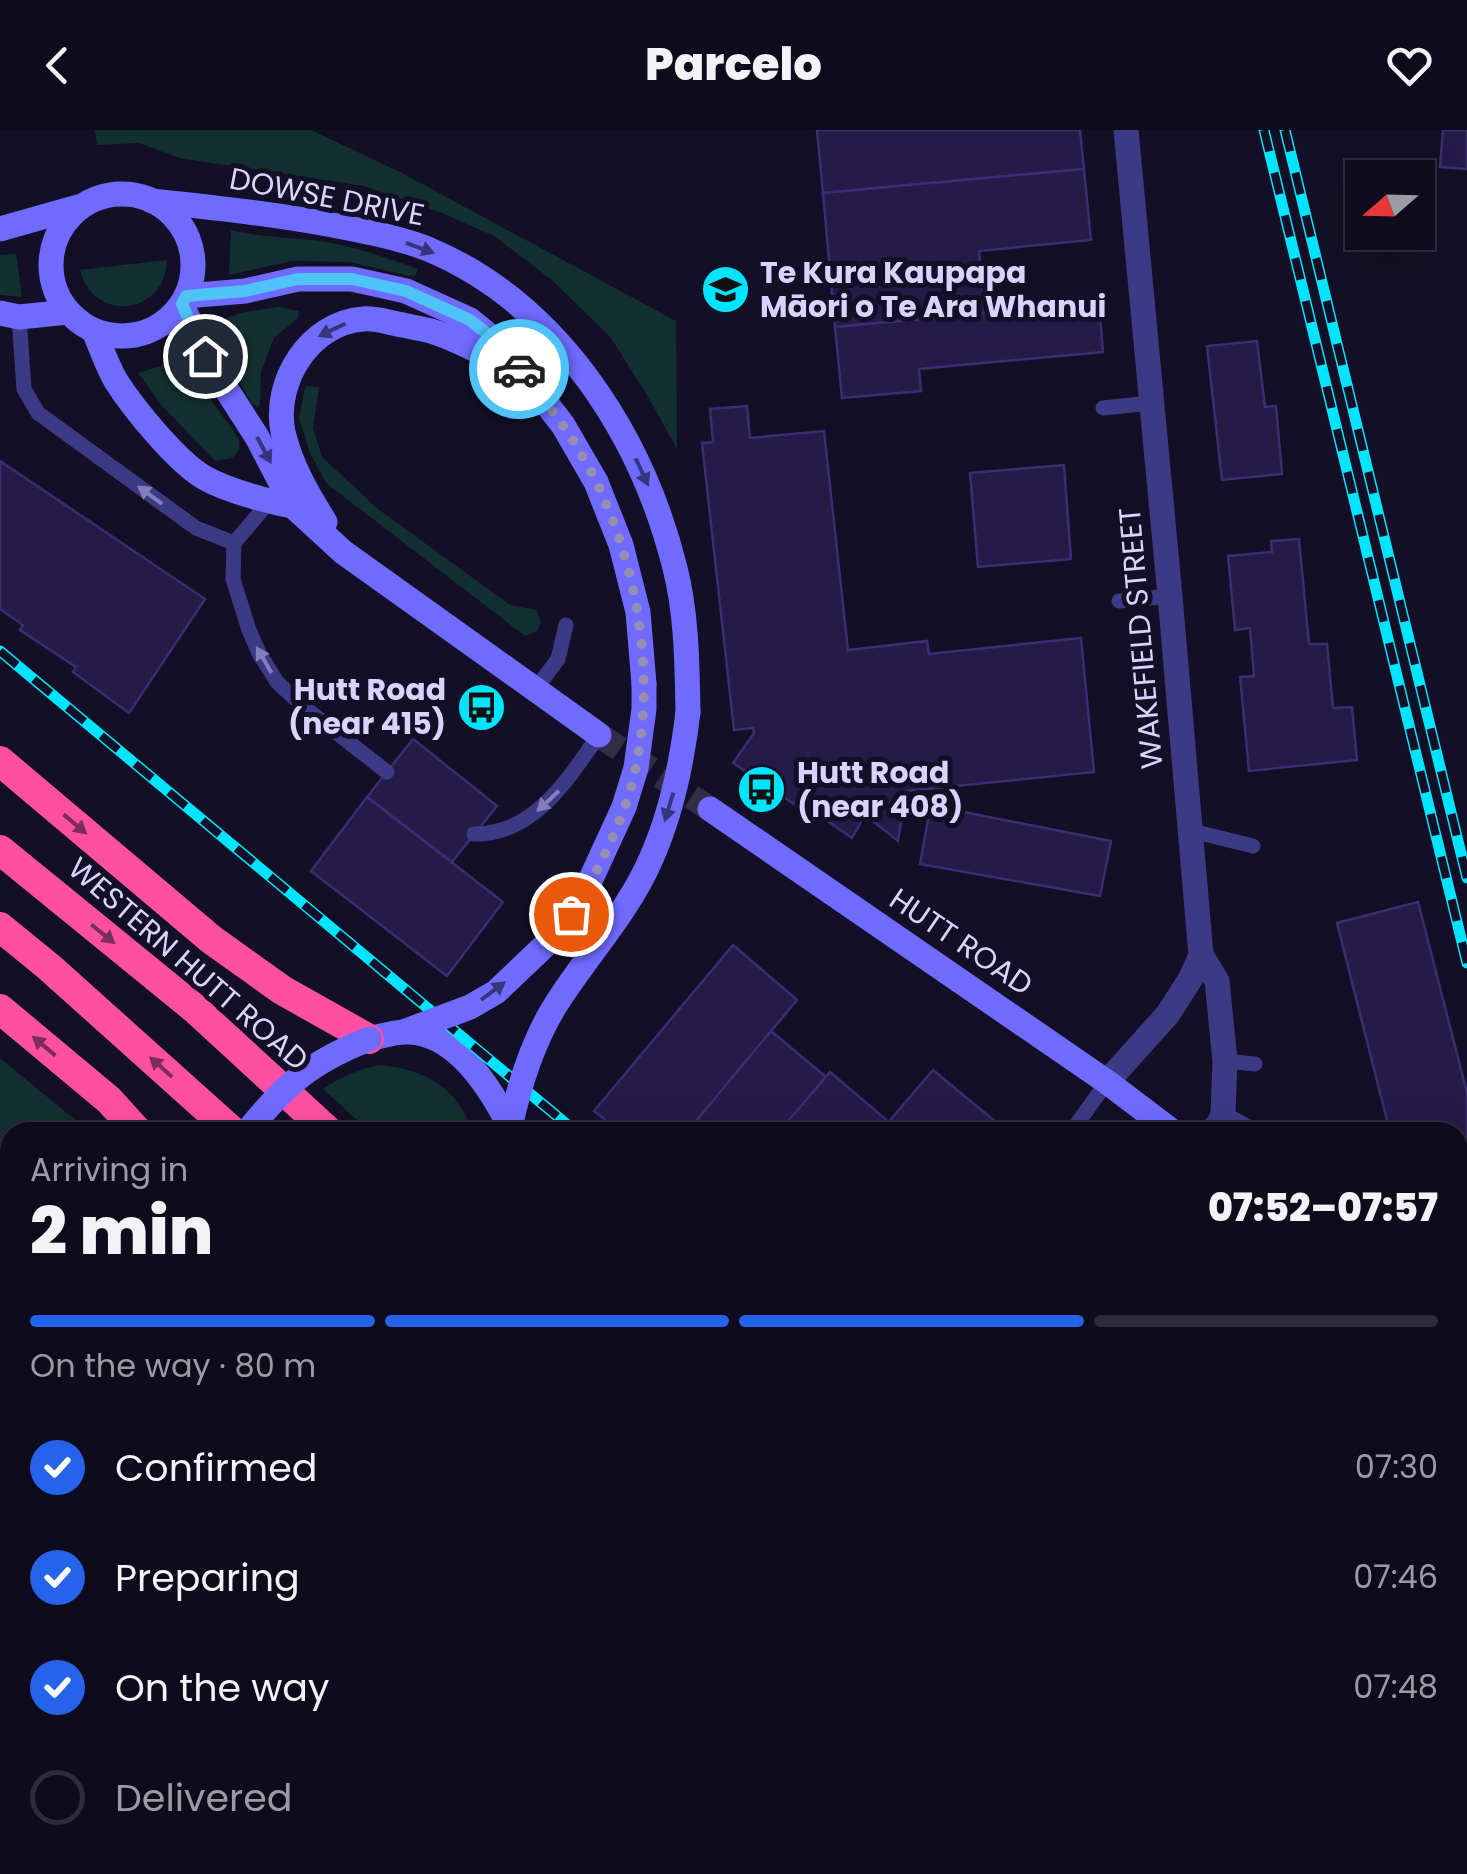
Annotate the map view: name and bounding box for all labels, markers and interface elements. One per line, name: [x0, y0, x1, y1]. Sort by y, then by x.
text: Parcelo: [645, 33, 822, 96]
icon: back: [30, 38, 85, 93]
icon: heart: [1382, 38, 1437, 93]
street label: DOWSE DRIVE: [226, 157, 428, 236]
north arrow: [1345, 160, 1435, 250]
map controls: [1345, 160, 1435, 250]
one-way arrow: [405, 241, 435, 256]
place label: Te Kura Kaupapa Māori o Te Ara Whanui: [760, 251, 1106, 328]
school or university icon: Te Kura Kaupapa Māori o Te Ara Whanui: [699, 264, 751, 316]
pin: [163, 314, 248, 399]
courier: [469, 319, 569, 419]
one-way arrow: [318, 321, 347, 338]
icon: home: [178, 329, 233, 384]
icon: car: [492, 342, 547, 397]
one-way arrow: [255, 436, 272, 464]
one-way arrow: [633, 458, 650, 487]
one-way arrow: [137, 486, 163, 505]
street label: WAKEFIELD STREET: [1108, 506, 1173, 770]
one-way arrow: [256, 646, 273, 674]
place label: Hutt Road (near 415): [288, 668, 446, 745]
bus stop icon: Hutt Road (near 415): [455, 681, 507, 733]
place label: Hutt Road (near 408): [797, 751, 963, 828]
bus stop icon: Hutt Road (near 408): [736, 764, 788, 816]
one-way arrow: [536, 789, 560, 812]
one-way arrow: [661, 793, 676, 823]
one-way arrow: [62, 813, 87, 834]
street label: WESTERN HUTT ROAD: [59, 847, 318, 1080]
pin: [529, 872, 614, 957]
street label: HUTT ROAD: [881, 878, 1042, 1005]
icon: bag: [544, 887, 599, 942]
one-way arrow: [90, 923, 115, 944]
one-way arrow: [480, 980, 506, 1001]
one-way arrow: [32, 1036, 57, 1057]
one-way arrow: [149, 1057, 174, 1079]
text: Arriving in: [30, 1147, 188, 1192]
text: 07:52–07:57: [1208, 1181, 1438, 1234]
text: 2 min: [30, 1186, 213, 1277]
text: On the way · 80 m: [30, 1343, 316, 1388]
icon: check: [30, 1440, 85, 1495]
text: Confirmed: [115, 1441, 317, 1494]
text: 07:30: [1355, 1444, 1438, 1489]
icon: check: [30, 1550, 85, 1605]
text: Preparing: [115, 1551, 300, 1604]
text: 07:46: [1353, 1554, 1438, 1599]
icon: check: [30, 1660, 85, 1715]
text: On the way: [115, 1661, 329, 1714]
text: 07:48: [1353, 1664, 1438, 1709]
text: Delivered: [115, 1771, 292, 1824]

